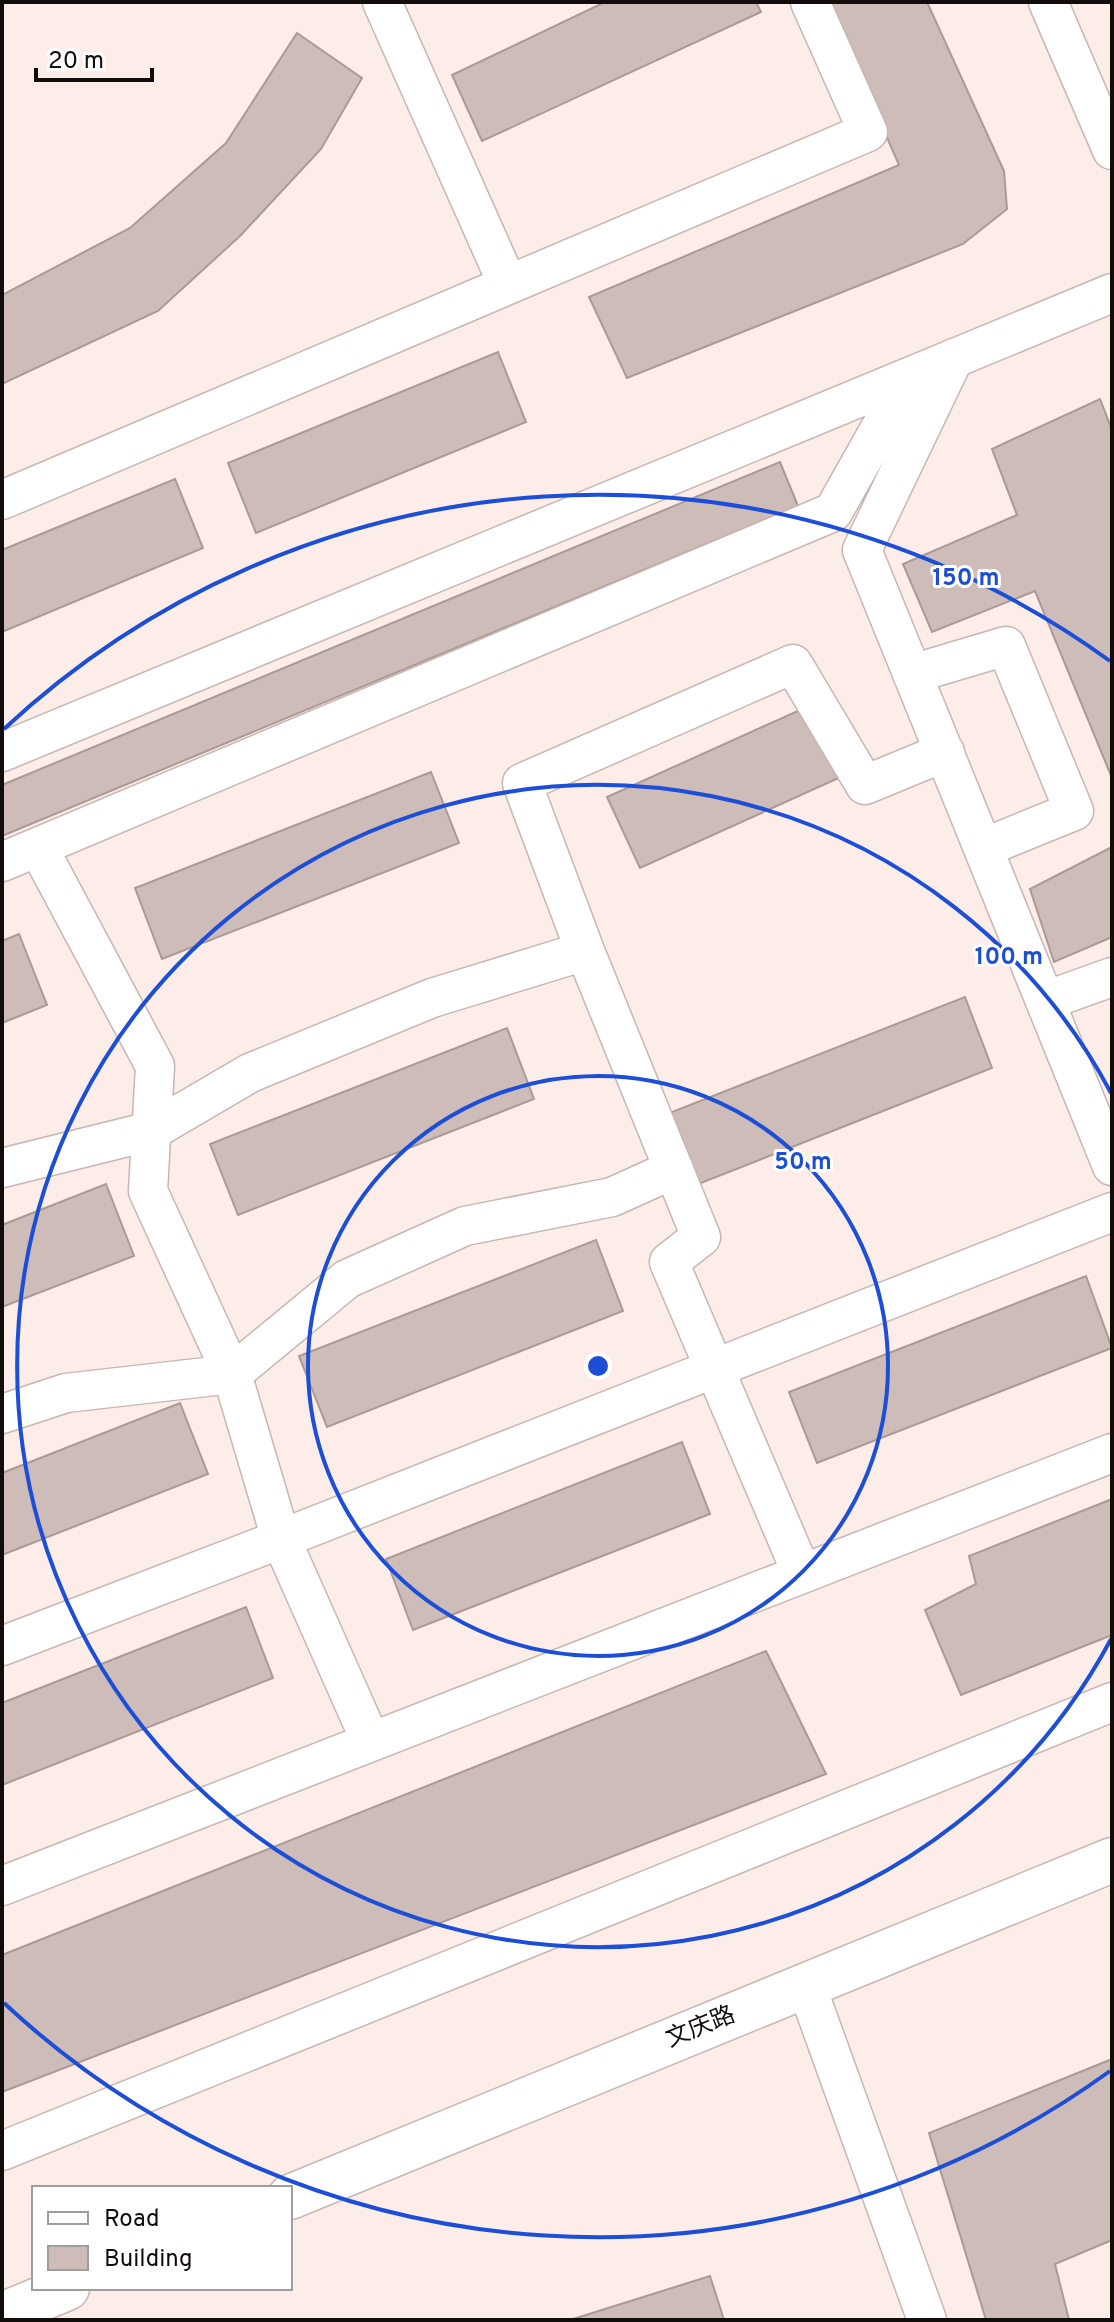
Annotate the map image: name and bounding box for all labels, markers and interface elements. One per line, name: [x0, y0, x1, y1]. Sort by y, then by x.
scale bar: [36, 32, 152, 82]
text: 20 m: [48, 47, 104, 77]
text: 150 m: [932, 564, 1000, 594]
text: 100 m: [975, 943, 1043, 973]
text: 50 m: [774, 1148, 832, 1178]
centre of rings: [584, 1352, 612, 1380]
street label: 文庆路: [662, 2001, 740, 2055]
legend: [32, 2186, 292, 2290]
text: Road: [104, 2205, 160, 2235]
text: Building: [104, 2245, 193, 2275]

